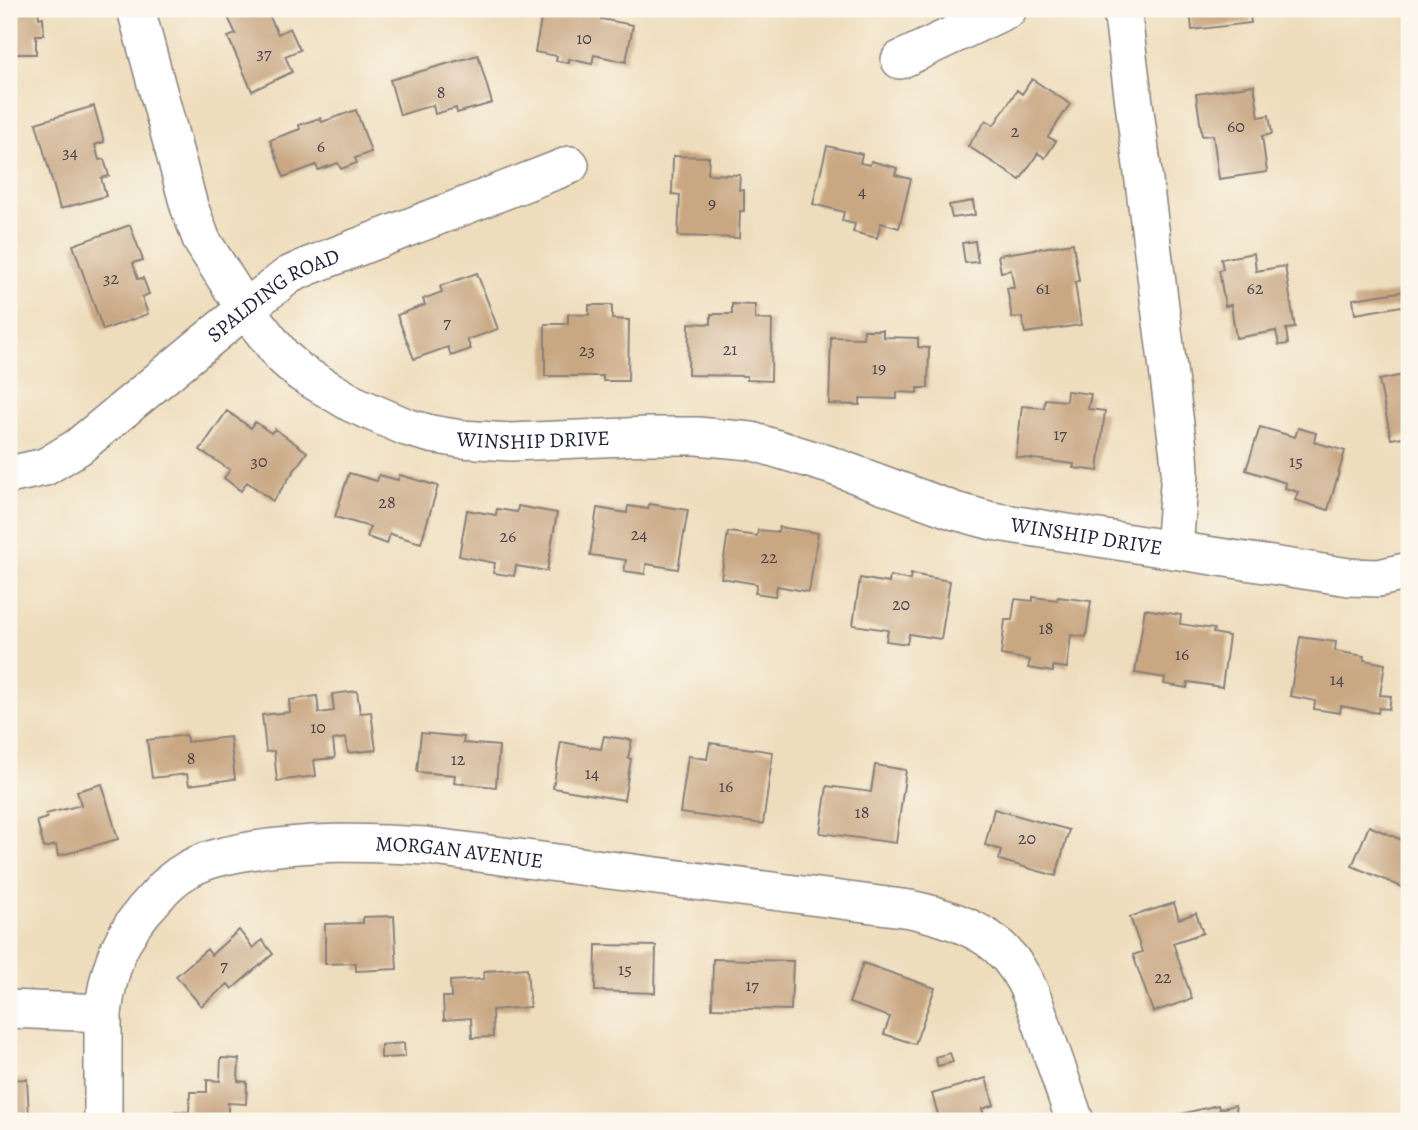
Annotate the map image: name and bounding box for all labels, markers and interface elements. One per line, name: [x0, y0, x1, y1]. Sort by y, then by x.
house number: 10: [576, 26, 592, 50]
house number: 37: [256, 41, 272, 65]
house number: 8: [437, 80, 445, 104]
house number: 60: [1227, 114, 1245, 138]
house number: 2: [1011, 119, 1020, 143]
house number: 6: [317, 134, 325, 158]
house number: 34: [62, 140, 78, 164]
house number: 4: [858, 179, 866, 203]
house number: 9: [708, 191, 716, 215]
street label: SPALDING ROAD: [201, 242, 343, 349]
house number: 32: [103, 266, 119, 290]
house number: 61: [1036, 276, 1050, 300]
house number: 62: [1247, 276, 1264, 300]
house number: 7: [443, 310, 451, 334]
house number: 21: [723, 337, 737, 361]
house number: 23: [579, 338, 595, 362]
house number: 19: [872, 356, 886, 380]
house number: 17: [1053, 422, 1067, 446]
street label: WINSHIP DRIVE: [455, 424, 610, 456]
house number: 30: [250, 449, 268, 473]
house number: 15: [1289, 449, 1303, 473]
house number: 28: [378, 490, 396, 514]
street label: WINSHIP DRIVE: [1008, 510, 1164, 562]
house number: 24: [631, 522, 647, 546]
house number: 26: [500, 524, 516, 548]
house number: 22: [760, 545, 778, 569]
house number: 20: [892, 592, 910, 616]
house number: 18: [1039, 616, 1053, 640]
house number: 16: [1175, 642, 1189, 666]
house number: 14: [1330, 667, 1344, 691]
house number: 10: [310, 715, 326, 739]
house number: 8: [187, 746, 195, 770]
house number: 12: [451, 747, 466, 771]
house number: 14: [585, 761, 599, 785]
house number: 16: [719, 774, 733, 798]
house number: 18: [855, 800, 869, 824]
house number: 20: [1018, 826, 1036, 850]
street label: MORGAN AVENUE: [375, 829, 545, 875]
house number: 7: [220, 953, 228, 977]
house number: 15: [618, 957, 632, 981]
house number: 22: [1154, 965, 1172, 989]
house number: 17: [745, 973, 759, 997]

